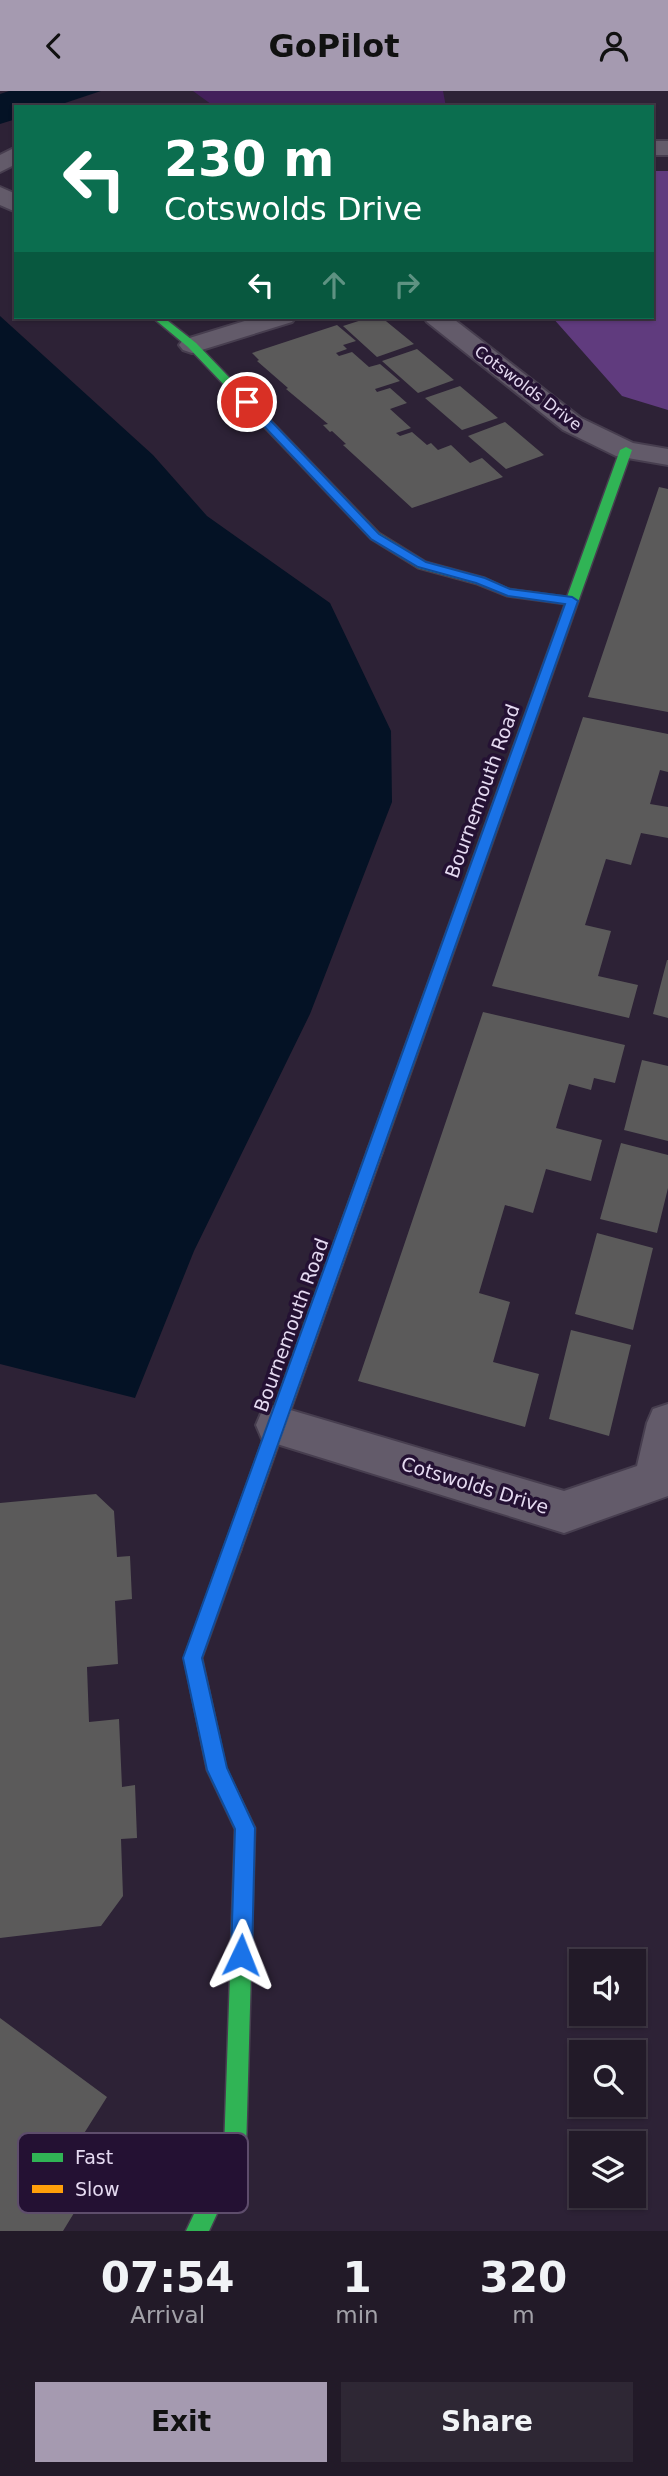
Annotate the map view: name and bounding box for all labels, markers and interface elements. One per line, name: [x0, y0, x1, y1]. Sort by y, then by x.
icon: back: [35, 27, 73, 65]
text: GoPilot: [269, 27, 399, 65]
icon: person: [595, 27, 633, 65]
text: 230 m: [164, 131, 334, 188]
icon: left: [49, 133, 140, 224]
text: Cotswolds Drive: [164, 190, 422, 228]
icon: left: [242, 266, 280, 304]
icon: ahead: [315, 266, 353, 304]
icon: right: [388, 266, 426, 304]
street label: Cotswolds Drive: [471, 342, 585, 434]
pin: [217, 372, 277, 432]
icon: arrive: [228, 383, 266, 421]
street label: Bournemouth Road: [440, 701, 524, 881]
street label: Bournemouth Road: [249, 1235, 333, 1415]
street label: Cotswolds Drive: [398, 1452, 552, 1518]
position arrow: [204, 1918, 278, 1992]
map controls: [569, 1949, 646, 2208]
button: sound: [569, 1949, 646, 2026]
button: search: [569, 2040, 646, 2117]
button: layers: [569, 2131, 646, 2208]
legend: [18, 2133, 248, 2213]
text: Fast: [75, 2146, 113, 2168]
text: Slow: [75, 2178, 120, 2200]
text: 07:54: [101, 2253, 235, 2302]
text: 1: [342, 2253, 372, 2302]
text: 320: [480, 2253, 567, 2302]
text: Arrival: [130, 2302, 205, 2328]
text: min: [335, 2302, 379, 2328]
text: m: [512, 2302, 535, 2328]
button: Exit: [35, 2382, 327, 2462]
button: Share: [341, 2382, 633, 2462]

